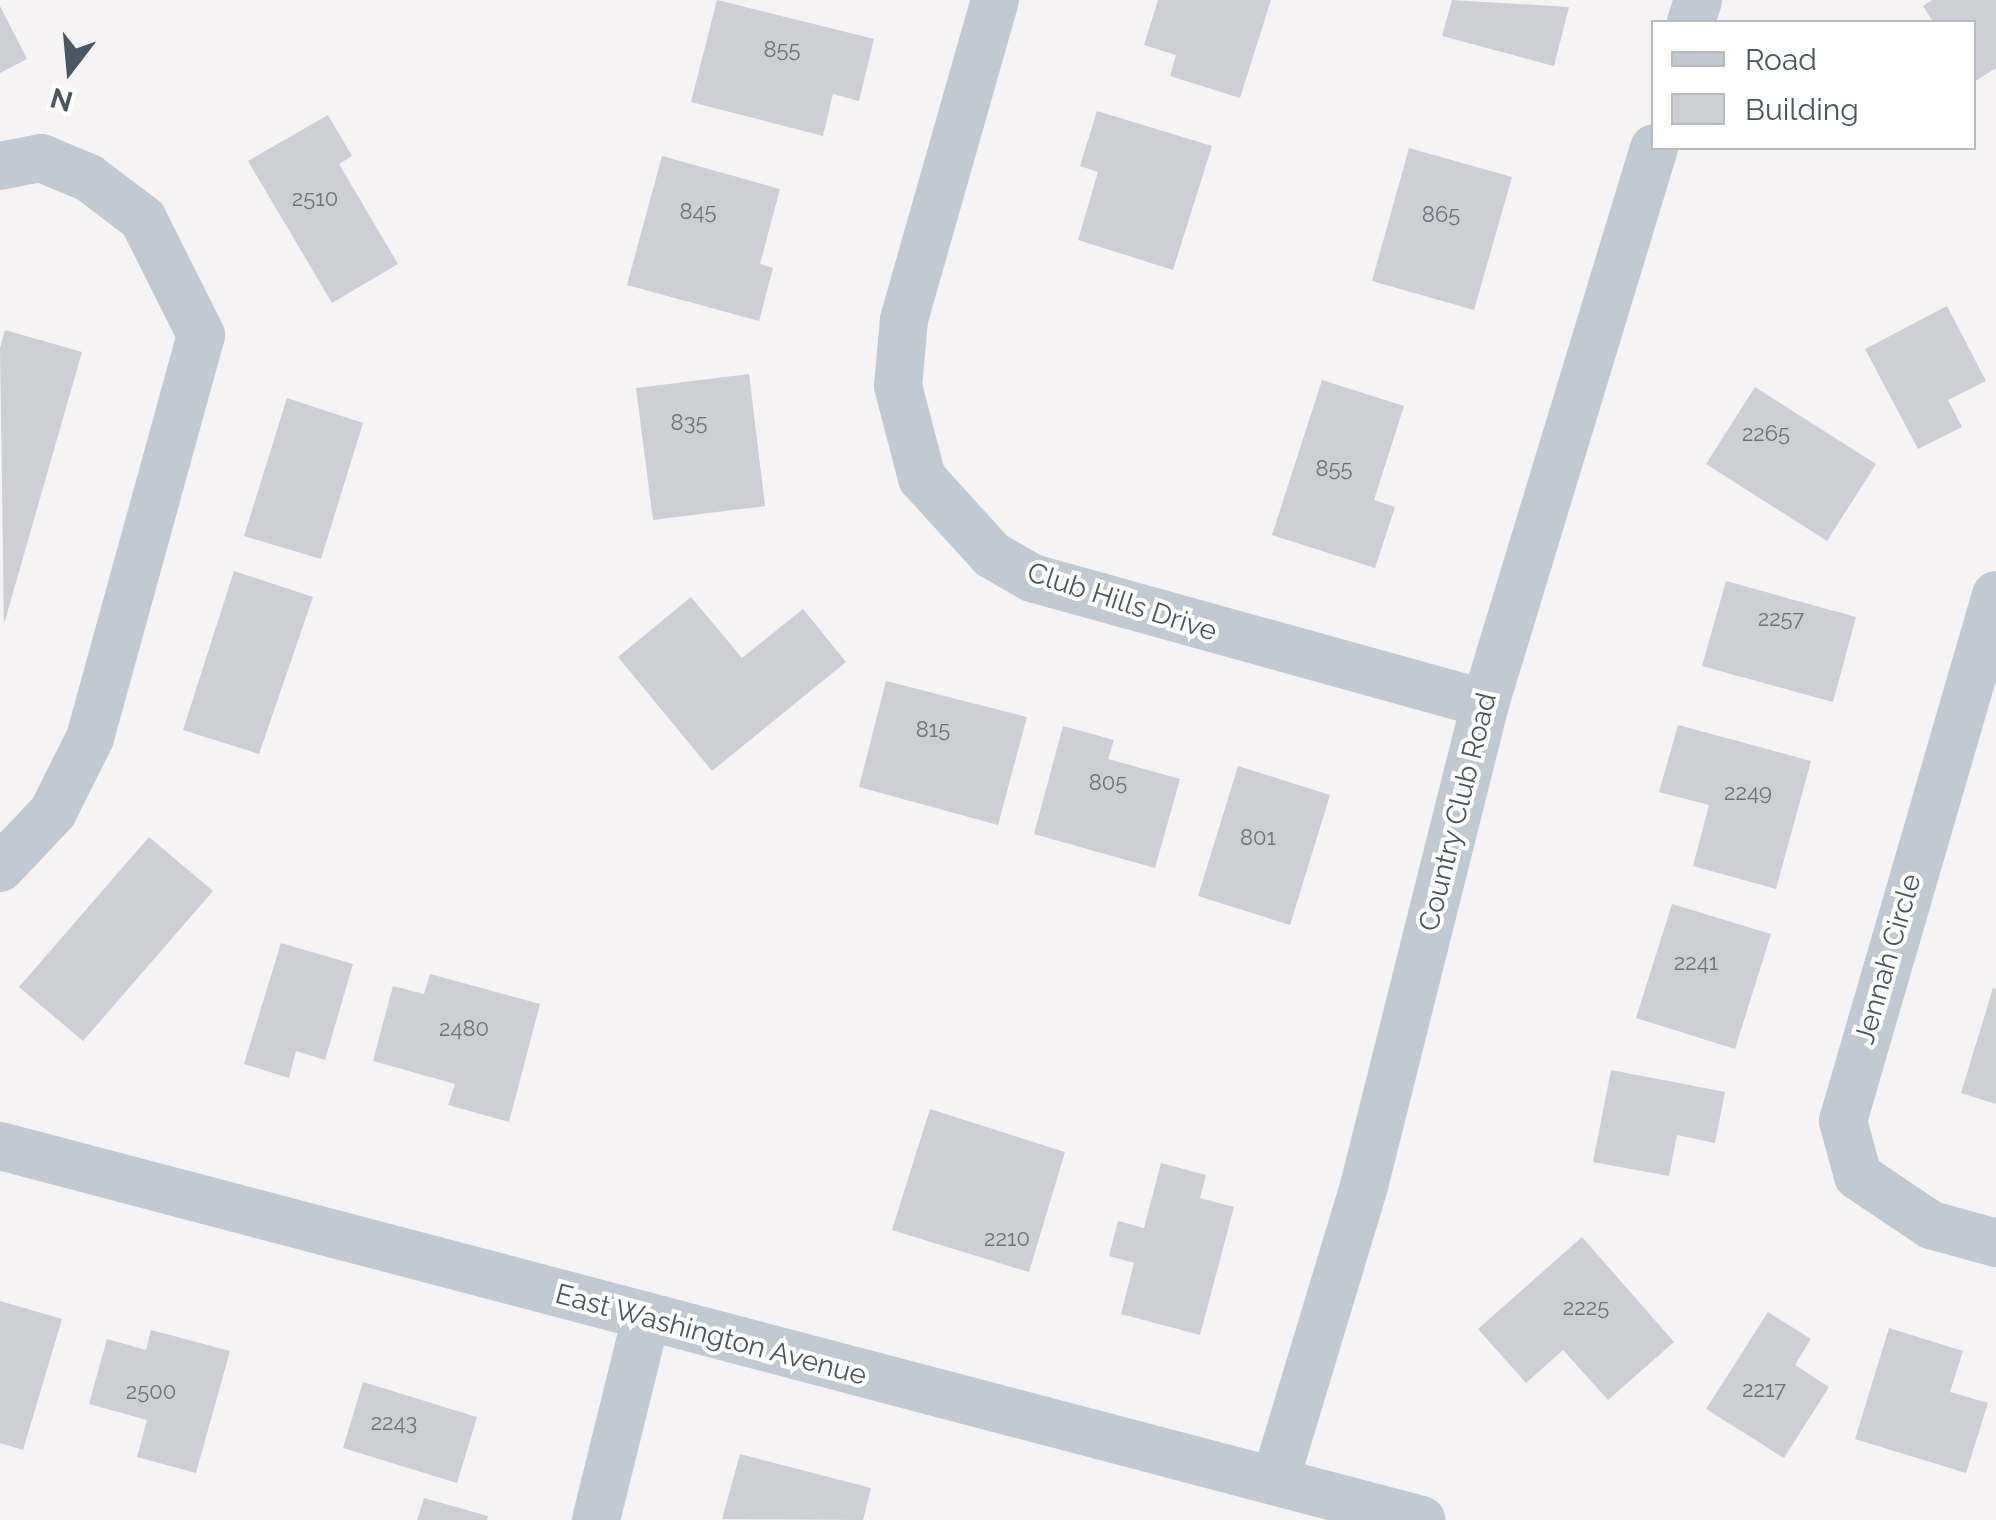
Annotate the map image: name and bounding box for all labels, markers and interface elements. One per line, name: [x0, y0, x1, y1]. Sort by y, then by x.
north arrow: [20, 20, 120, 120]
legend: [1651, 20, 1976, 150]
house number: 855: [763, 37, 801, 63]
text: Road: [1745, 42, 1817, 77]
text: N: [47, 81, 76, 118]
text: Building: [1745, 92, 1859, 127]
house number: 2510: [292, 186, 338, 212]
house number: 845: [679, 199, 717, 225]
house number: 865: [1422, 202, 1460, 228]
house number: 835: [671, 410, 707, 436]
house number: 2265: [1742, 421, 1790, 447]
house number: 855: [1315, 456, 1353, 482]
street label: Club Hills Drive: [1023, 556, 1221, 648]
house number: 2257: [1758, 606, 1804, 632]
street label: Country Club Road: [1412, 689, 1504, 935]
house number: 815: [916, 717, 950, 743]
house number: 805: [1089, 770, 1127, 796]
house number: 2249: [1724, 780, 1772, 806]
house number: 801: [1240, 825, 1276, 851]
street label: Jennah Circle: [1848, 870, 1928, 1048]
house number: 2241: [1674, 950, 1718, 976]
house number: 2480: [439, 1016, 489, 1042]
house number: 2210: [984, 1226, 1030, 1252]
street label: East Washington Avenue: [551, 1277, 871, 1393]
house number: 2225: [1563, 1295, 1609, 1321]
house number: 2217: [1742, 1377, 1786, 1403]
house number: 2500: [126, 1379, 176, 1405]
house number: 2243: [371, 1410, 417, 1436]

